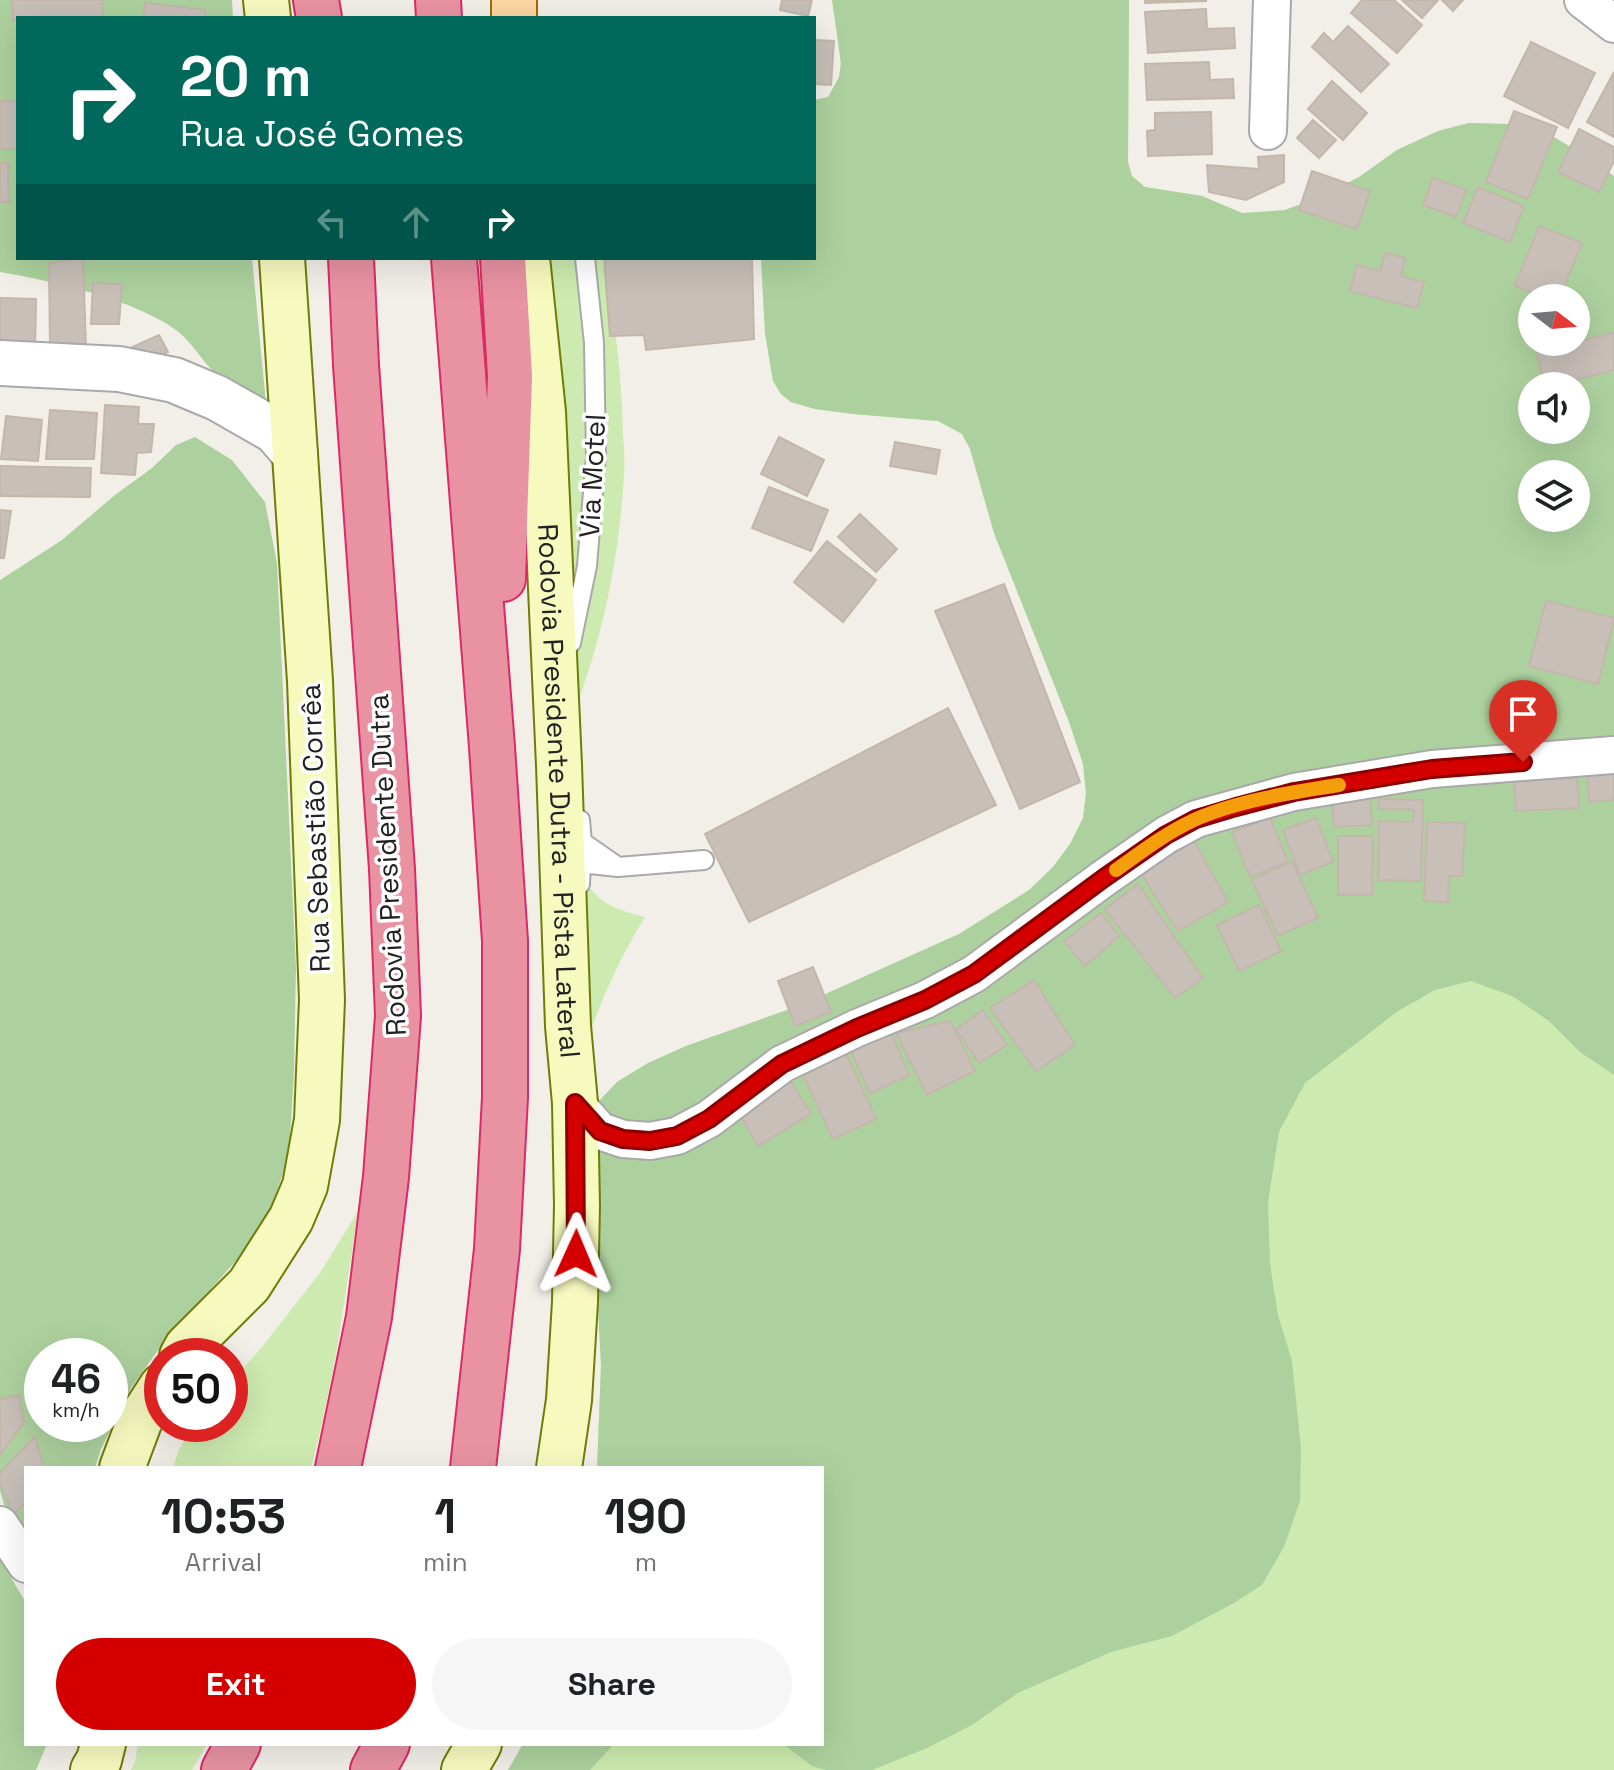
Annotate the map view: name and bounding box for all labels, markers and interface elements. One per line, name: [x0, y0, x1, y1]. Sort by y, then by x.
text: 20 m: [180, 41, 312, 112]
icon: right: [48, 48, 152, 152]
text: Rua José Gomes: [180, 111, 464, 157]
icon: left: [310, 200, 354, 244]
icon: ahead: [394, 200, 438, 244]
icon: right: [478, 200, 522, 244]
north arrow: [1518, 284, 1590, 356]
map controls: [1518, 284, 1590, 532]
button: sound: [1518, 372, 1590, 444]
street label: Via Motel: [571, 413, 613, 539]
button: layers: [1518, 460, 1590, 532]
street label: Rodovia Presidente Dutra - Pista Lateral: [530, 523, 589, 1060]
pin: [1489, 680, 1557, 762]
street label: Rua Sebastião Corrêa: [292, 683, 338, 973]
icon: arrive: [1501, 692, 1545, 736]
street label: Rodovia Presidente Dutra: [360, 693, 414, 1037]
position arrow: [534, 1212, 618, 1296]
speed limit sign: 50: [144, 1338, 248, 1442]
text: 46: [51, 1354, 101, 1405]
text: km/h: [52, 1397, 100, 1423]
text: 10:53: [161, 1486, 286, 1547]
text: 1: [434, 1486, 456, 1547]
text: 190: [605, 1486, 687, 1547]
text: Arrival: [185, 1545, 262, 1579]
text: min: [423, 1545, 468, 1579]
text: m: [635, 1545, 657, 1579]
button: Exit: [56, 1638, 416, 1730]
button: Share: [432, 1638, 792, 1730]

